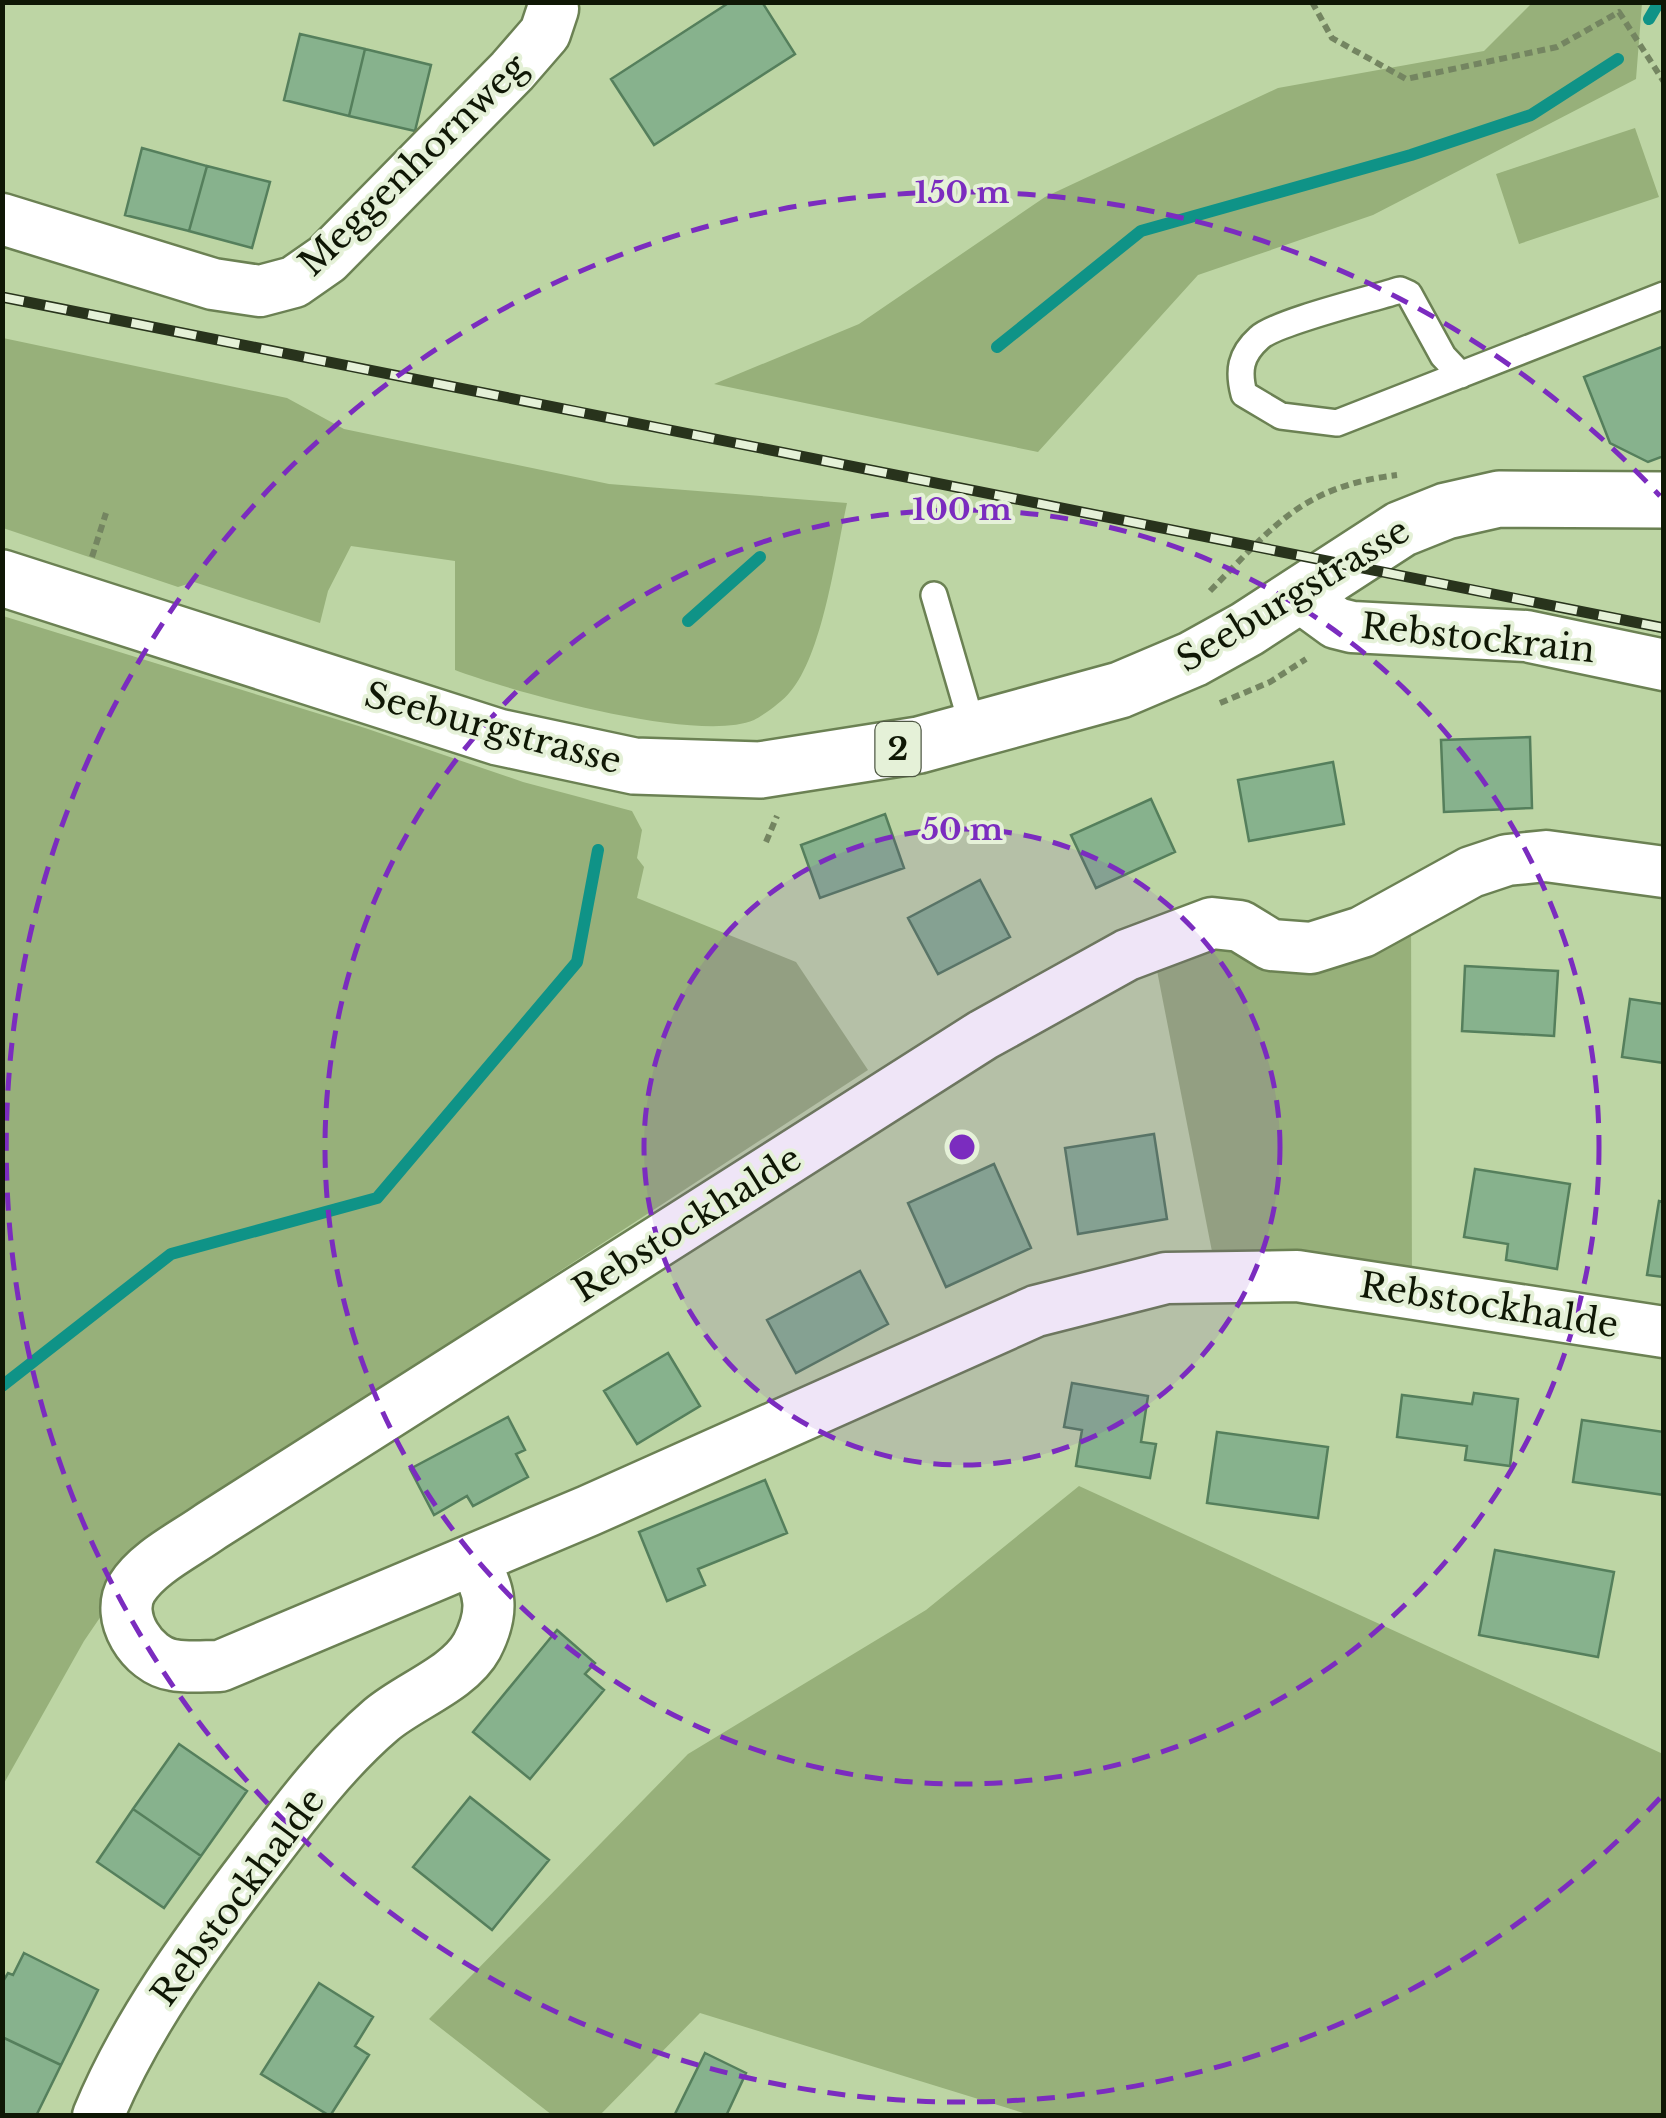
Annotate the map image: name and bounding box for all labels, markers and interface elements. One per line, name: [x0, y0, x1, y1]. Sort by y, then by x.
street label: Meggenhornweg: [290, 44, 536, 285]
text: 150 m: [915, 174, 1009, 211]
text: 100 m: [912, 491, 1012, 528]
street label: Seeburgstrasse: [1169, 508, 1417, 681]
street label: Rebstockrain: [1359, 604, 1597, 671]
street label: Seeburgstrasse: [360, 673, 626, 782]
road number: 2: [876, 722, 920, 776]
text: 50 m: [921, 811, 1003, 848]
centre of rings: [944, 1129, 980, 1165]
street label: Rebstockhalde: [565, 1136, 809, 1311]
street label: Rebstockhalde: [1357, 1263, 1621, 1346]
street label: Rebstockhalde: [142, 1779, 333, 2014]

